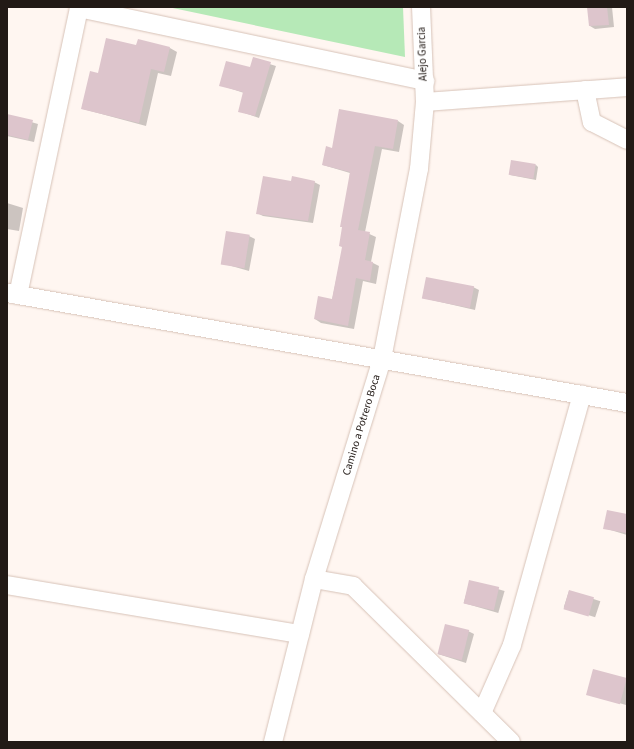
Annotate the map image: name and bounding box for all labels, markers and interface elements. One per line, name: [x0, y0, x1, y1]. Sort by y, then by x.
street label: Alejo Garcia: [415, 27, 431, 81]
street label: Camino a Potrero Boca: [340, 373, 384, 477]

